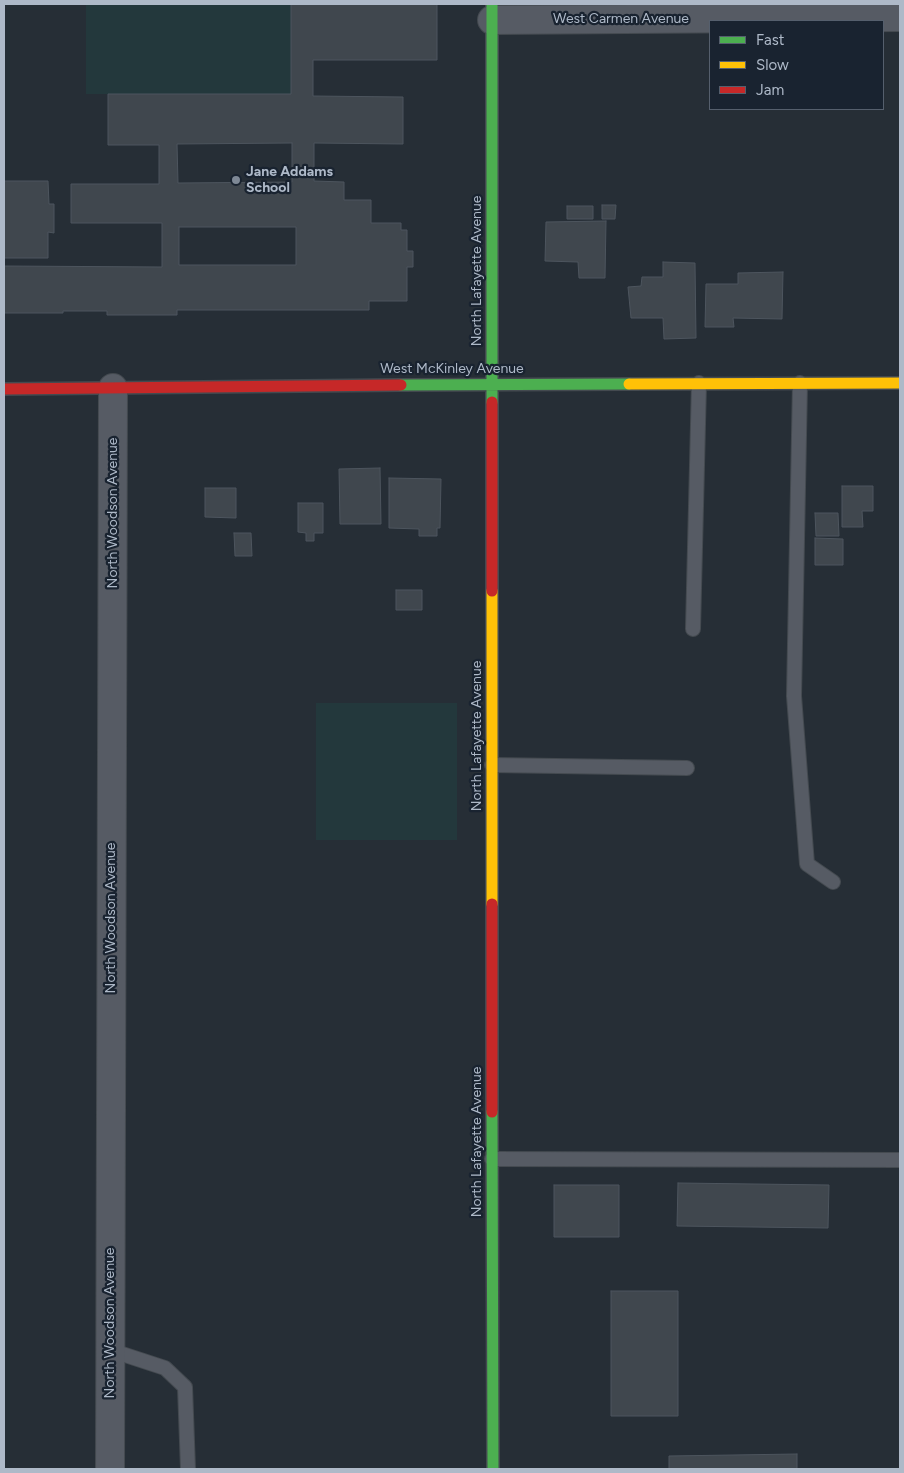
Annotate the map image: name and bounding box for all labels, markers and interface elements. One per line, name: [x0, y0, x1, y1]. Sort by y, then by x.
street label: West Carmen Avenue: [553, 11, 689, 27]
legend: [709, 20, 884, 110]
text: Fast: [756, 31, 784, 49]
text: Slow: [756, 56, 789, 74]
text: Jam: [756, 81, 784, 99]
place label: Jane Addams School: [246, 164, 333, 196]
marker: Jane Addams School: [230, 174, 242, 186]
street label: North Lafayette Avenue: [469, 196, 485, 346]
street label: West McKinley Avenue: [380, 361, 524, 377]
street label: North Woodson Avenue: [105, 438, 121, 588]
street label: North Lafayette Avenue: [469, 661, 485, 811]
street label: North Woodson Avenue: [103, 843, 119, 993]
street label: North Lafayette Avenue: [469, 1067, 485, 1217]
street label: North Woodson Avenue: [102, 1248, 118, 1398]

